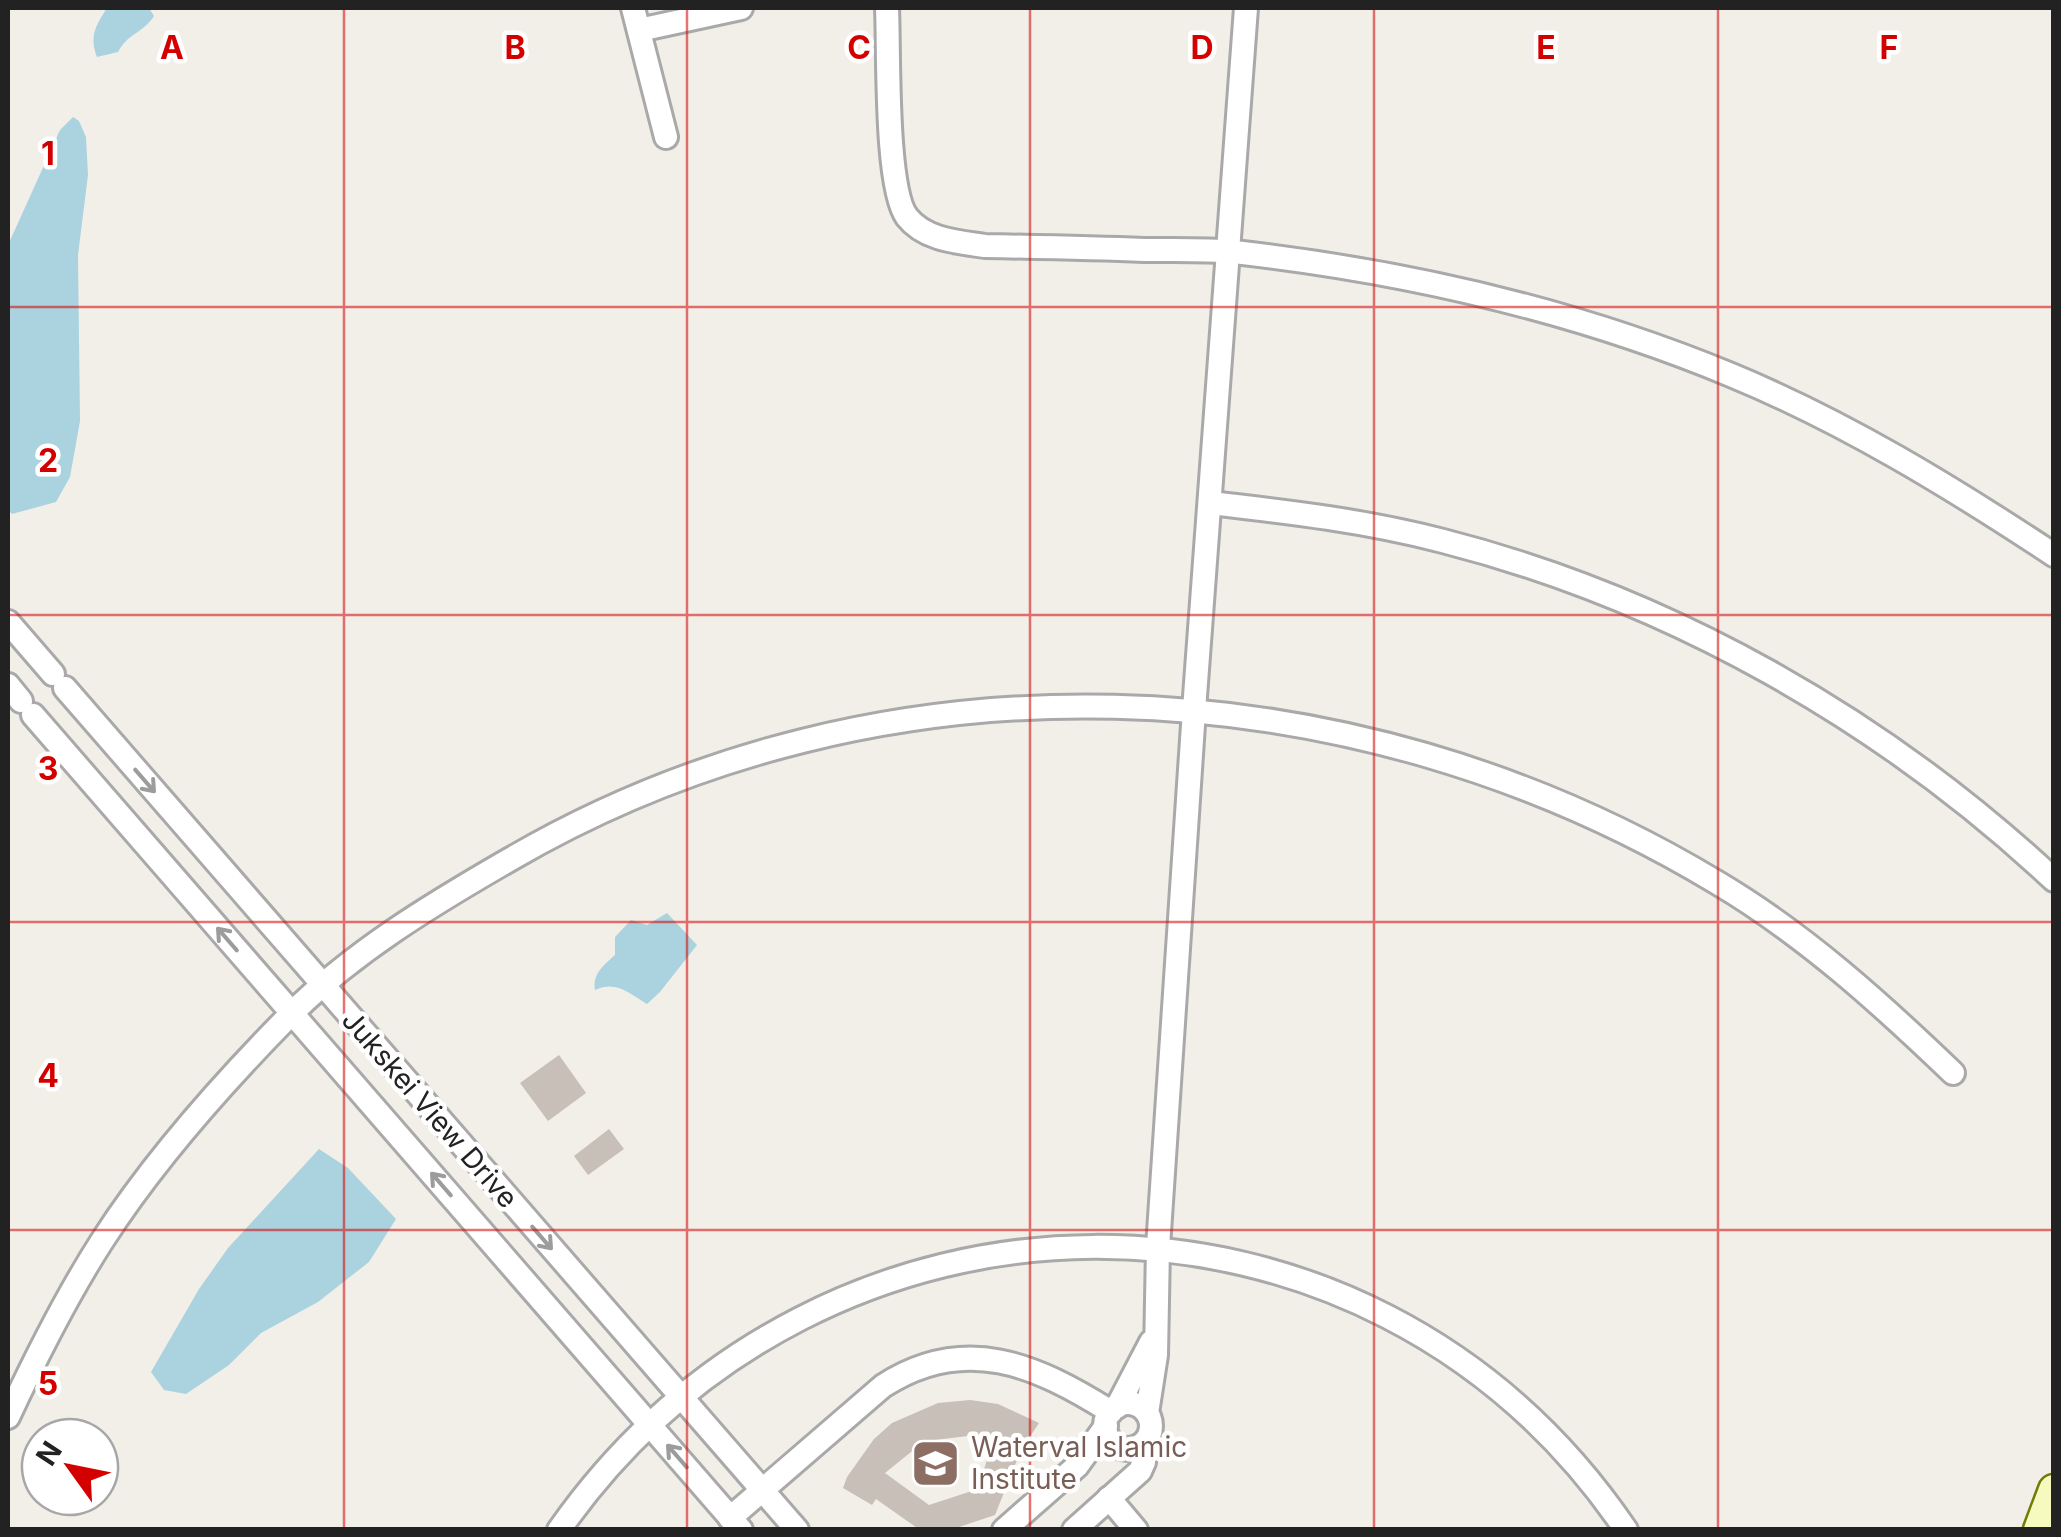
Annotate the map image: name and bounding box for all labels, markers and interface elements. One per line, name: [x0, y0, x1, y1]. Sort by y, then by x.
text: A: [160, 28, 184, 67]
text: B: [504, 28, 526, 67]
text: C: [847, 28, 871, 67]
text: D: [1190, 28, 1214, 67]
text: E: [1536, 28, 1556, 67]
text: F: [1880, 28, 1898, 67]
text: 1: [41, 134, 55, 173]
text: 2: [38, 441, 58, 480]
text: 3: [38, 749, 58, 788]
one-way arrow: [134, 768, 157, 793]
one-way arrow: [216, 927, 239, 952]
street label: Jukskei View Drive: [335, 1003, 525, 1215]
text: 4: [37, 1056, 59, 1095]
one-way arrow: [429, 1172, 452, 1197]
one-way arrow: [530, 1224, 552, 1250]
text: 5: [38, 1364, 58, 1403]
north arrow: [20, 1417, 120, 1517]
place label: Waterval Islamic Institute: [971, 1430, 1187, 1496]
text: N: [29, 1435, 69, 1472]
school or university icon: Waterval Islamic Institute: [910, 1437, 962, 1489]
one-way arrow: [665, 1444, 688, 1469]

